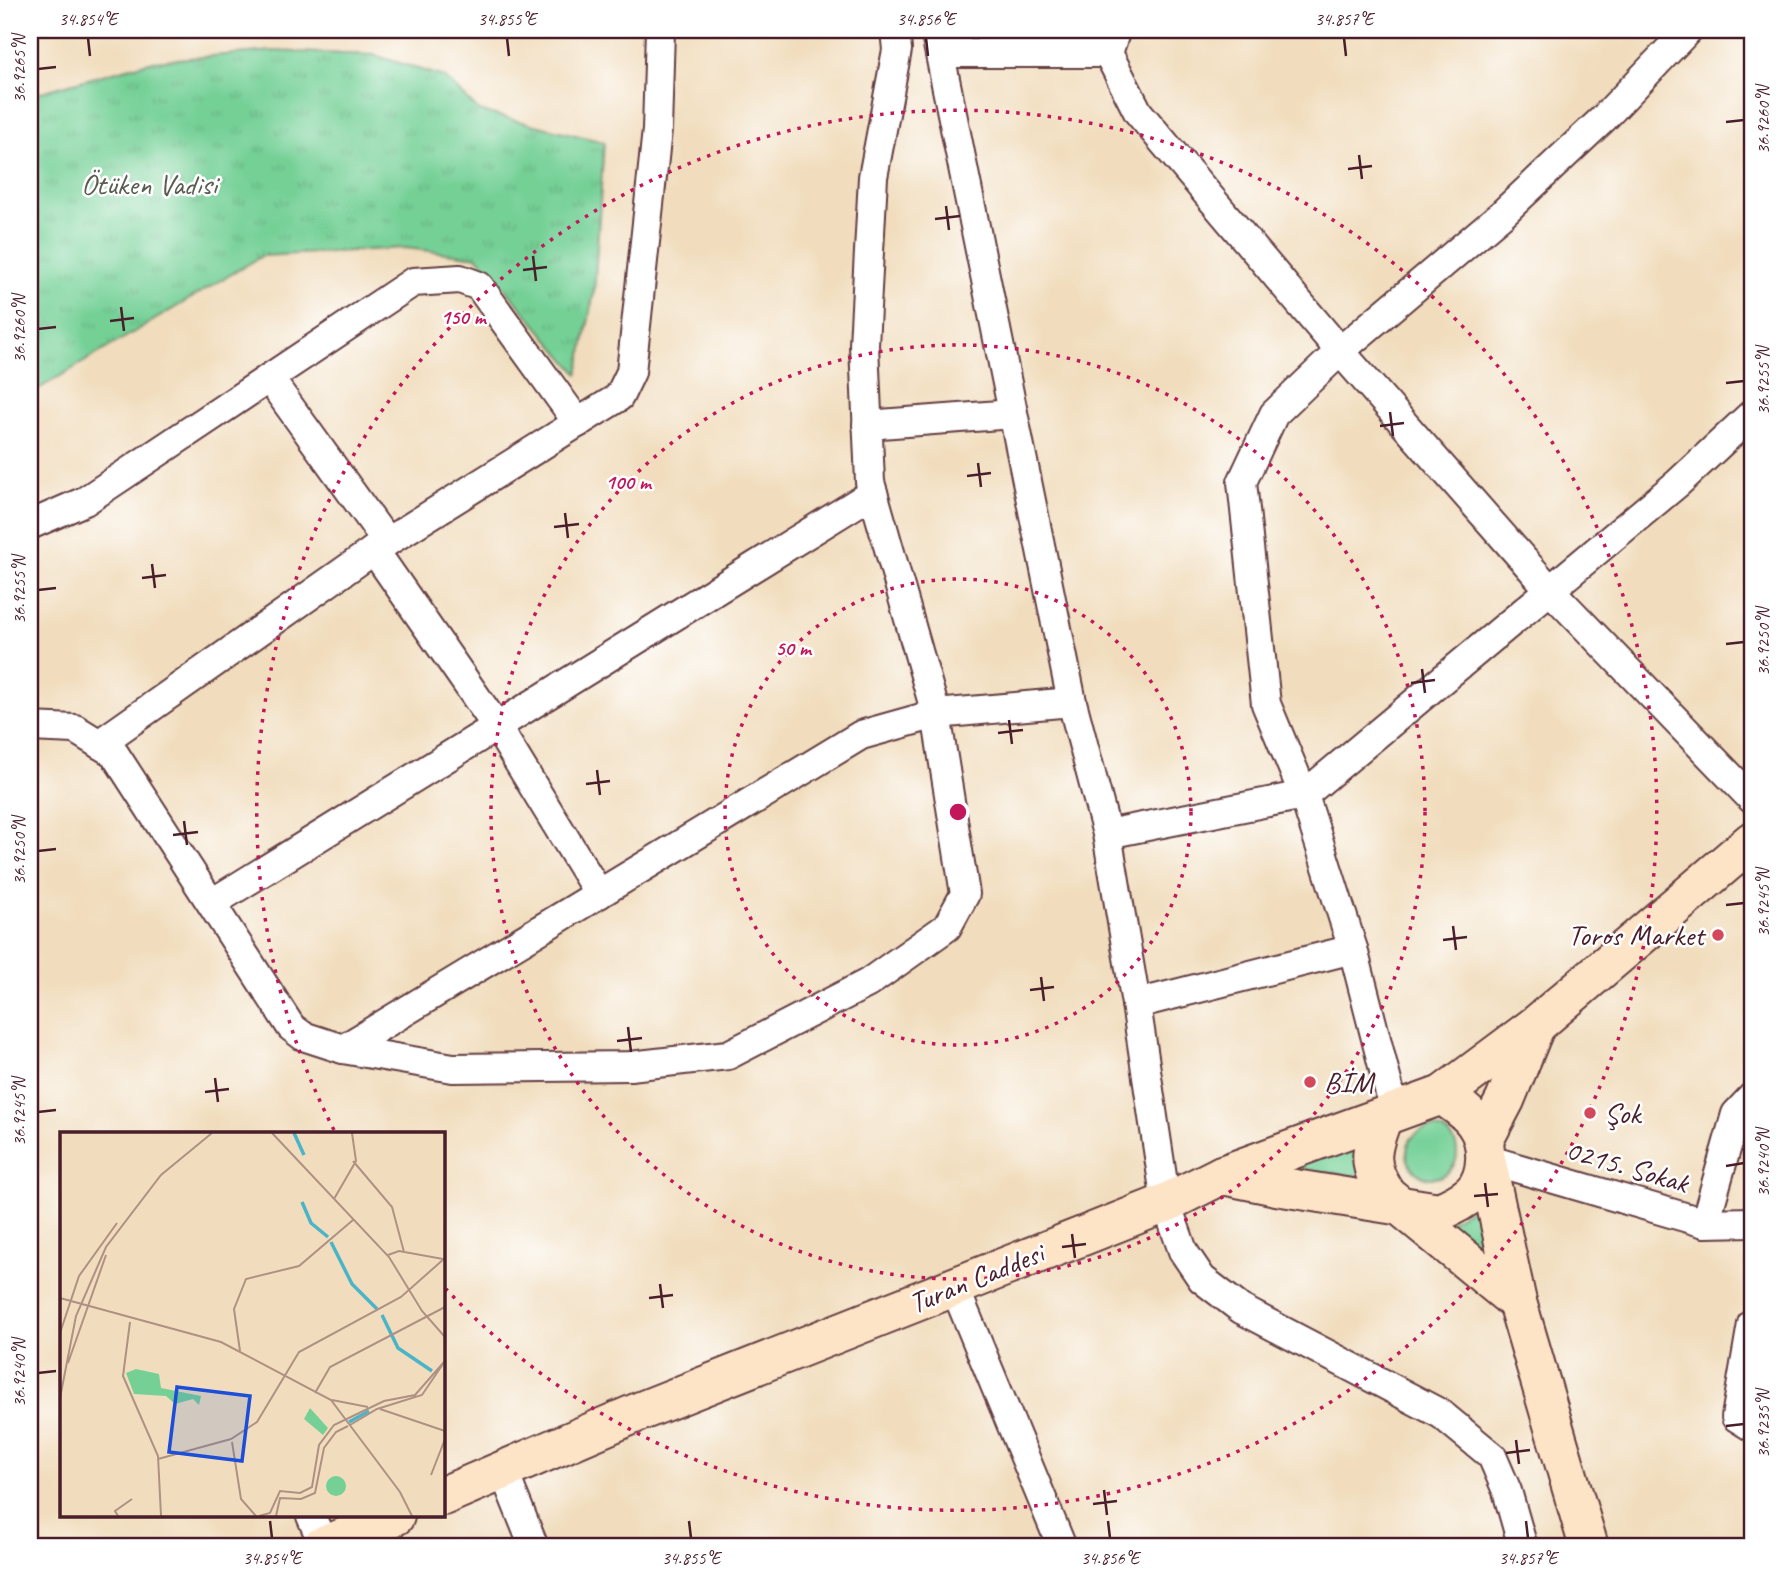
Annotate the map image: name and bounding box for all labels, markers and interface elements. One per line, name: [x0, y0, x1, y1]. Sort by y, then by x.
text: 34.854°E: [59, 8, 120, 30]
text: 34.855°E: [478, 8, 539, 30]
text: 34.856°E: [897, 8, 958, 30]
text: 34.857°E: [1315, 8, 1376, 30]
text: 36.9265°N: [8, 32, 30, 103]
text: 36.9260°N: [1752, 83, 1774, 154]
park label: Ötüken Vadisi: [81, 165, 220, 203]
text: 36.9260°N: [8, 292, 30, 363]
text: 150 m: [440, 304, 488, 330]
text: 36.9255°N: [1752, 344, 1774, 415]
text: 100 m: [605, 469, 653, 495]
text: 36.9255°N: [8, 553, 30, 624]
text: 36.9250°N: [1752, 605, 1774, 676]
text: 50 m: [775, 635, 813, 661]
centre of rings: [946, 800, 970, 824]
text: 36.9250°N: [8, 814, 30, 885]
text: 36.9245°N: [1752, 866, 1774, 937]
place label: Toros Market: [1568, 916, 1707, 954]
marker: Toros Market: [1710, 927, 1726, 943]
place label: BİM: [1324, 1063, 1376, 1101]
marker: BİM: [1302, 1074, 1318, 1090]
text: 36.9245°N: [8, 1075, 30, 1146]
place label: Şok: [1604, 1094, 1642, 1132]
marker: Şok: [1582, 1105, 1598, 1121]
text: 36.9240°N: [1752, 1126, 1774, 1197]
street label: 0215. Sokak: [1561, 1130, 1695, 1202]
inset map: [60, 1132, 444, 1518]
street label: Turan Caddesi: [903, 1233, 1052, 1322]
text: 36.9240°N: [8, 1336, 30, 1407]
text: 36.9235°N: [1752, 1387, 1774, 1458]
text: 34.854°E: [243, 1547, 304, 1569]
text: 34.855°E: [662, 1547, 723, 1569]
text: 34.856°E: [1081, 1547, 1142, 1569]
text: 34.857°E: [1499, 1547, 1560, 1569]

